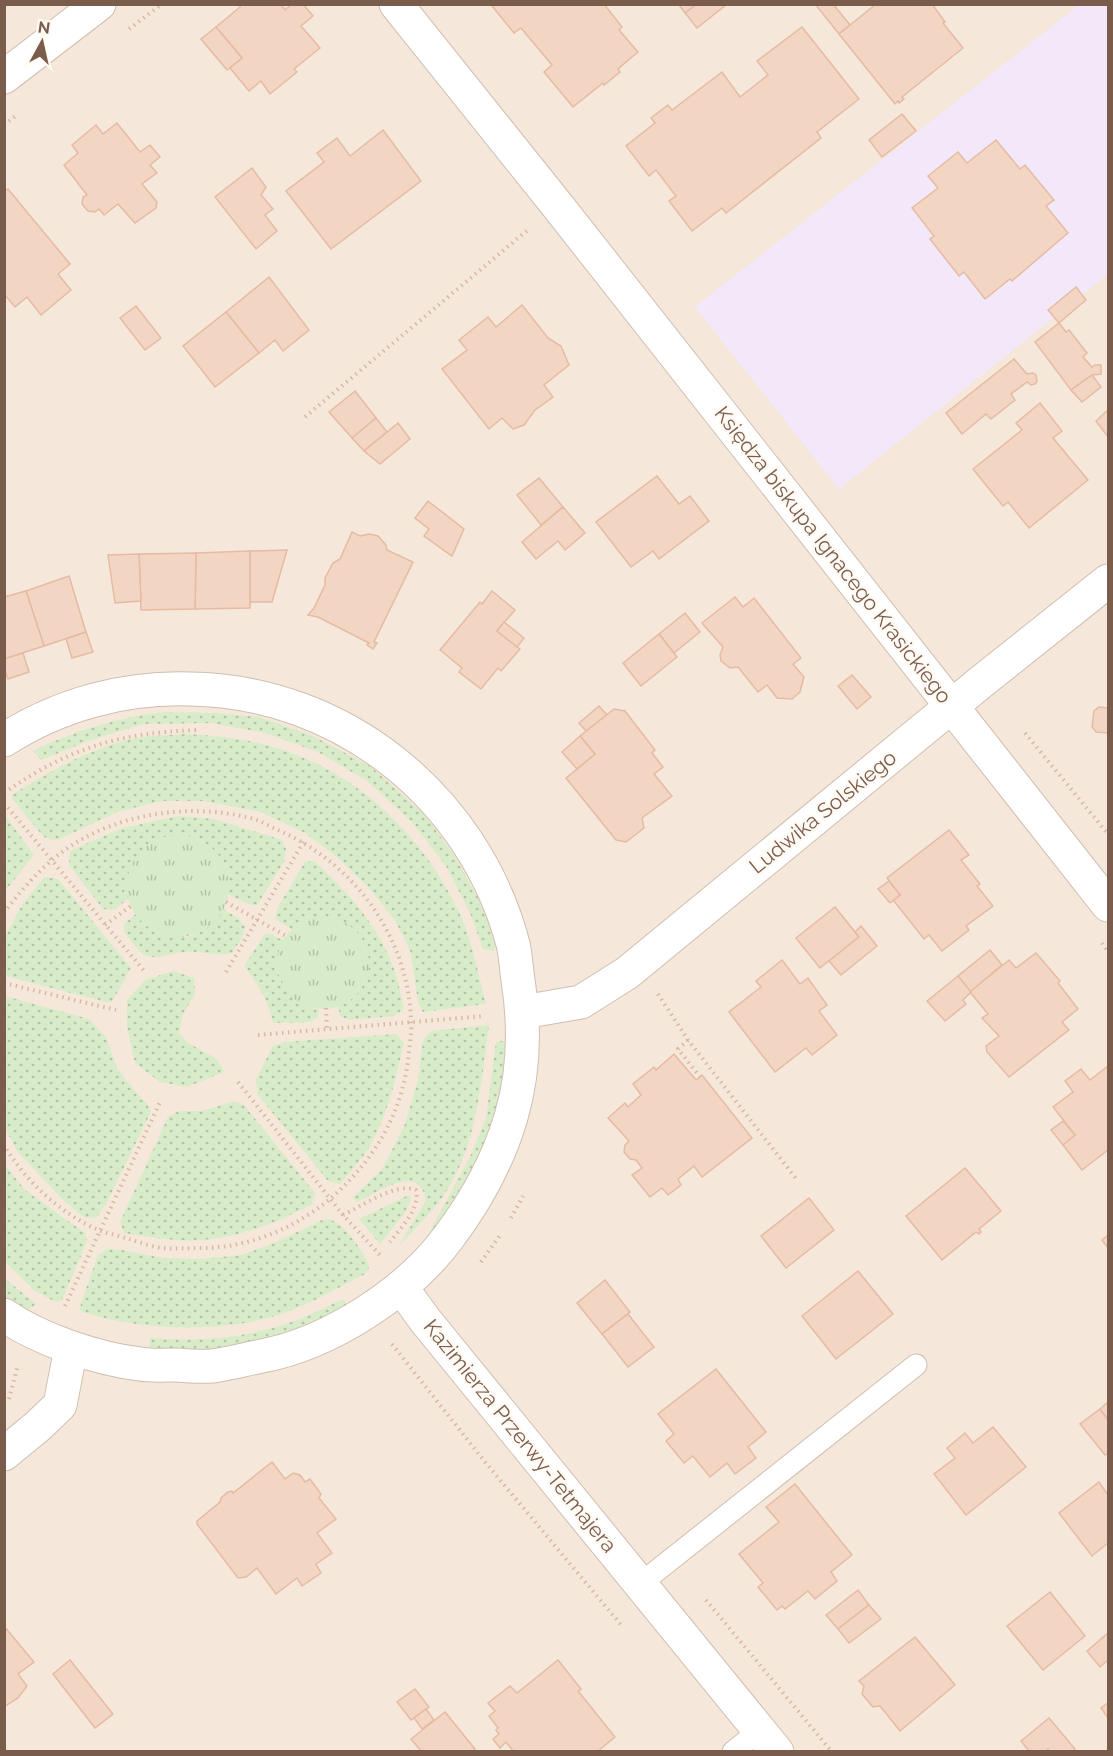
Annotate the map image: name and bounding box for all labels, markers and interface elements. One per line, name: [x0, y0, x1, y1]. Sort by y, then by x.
north arrow: [12, 12, 72, 72]
text: N: [37, 17, 51, 38]
street label: Księdza biskupa Ignacego Krasickiego: [710, 401, 957, 708]
street label: Ludwika Solskiego: [744, 745, 901, 879]
street label: Kazimierza Przerwy-Tetmajera: [419, 1314, 622, 1557]

